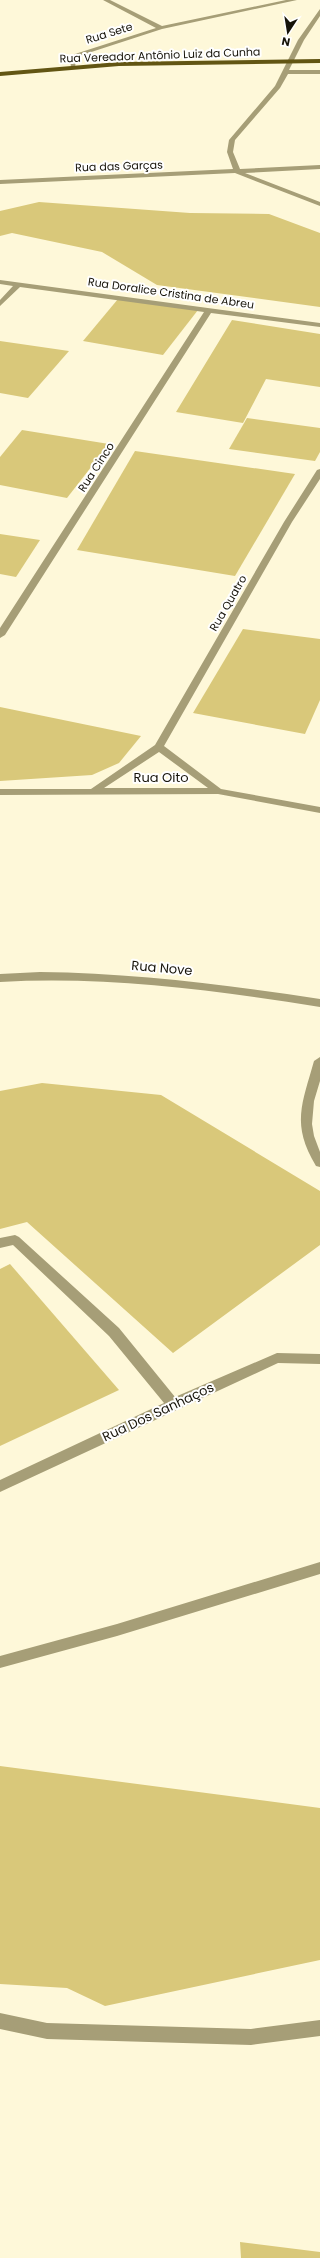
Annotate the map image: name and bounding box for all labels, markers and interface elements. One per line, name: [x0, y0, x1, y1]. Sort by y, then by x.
north arrow: [268, 12, 308, 52]
street label: Rua Sete: [84, 18, 135, 48]
text: N: [280, 33, 292, 50]
street label: Rua Vereador Antônio Luiz da Cunha: [59, 44, 261, 66]
street label: Rua das Garças: [75, 156, 163, 176]
street label: Rua Doralice Cristina de Abreu: [87, 273, 255, 313]
street label: Rua Cinco: [74, 439, 118, 495]
street label: Rua Quatro: [205, 572, 251, 634]
street label: Rua Oito: [134, 768, 188, 787]
street label: Rua Nove: [131, 956, 193, 980]
street label: Rua Dos Sanhaços: [99, 1378, 217, 1446]

